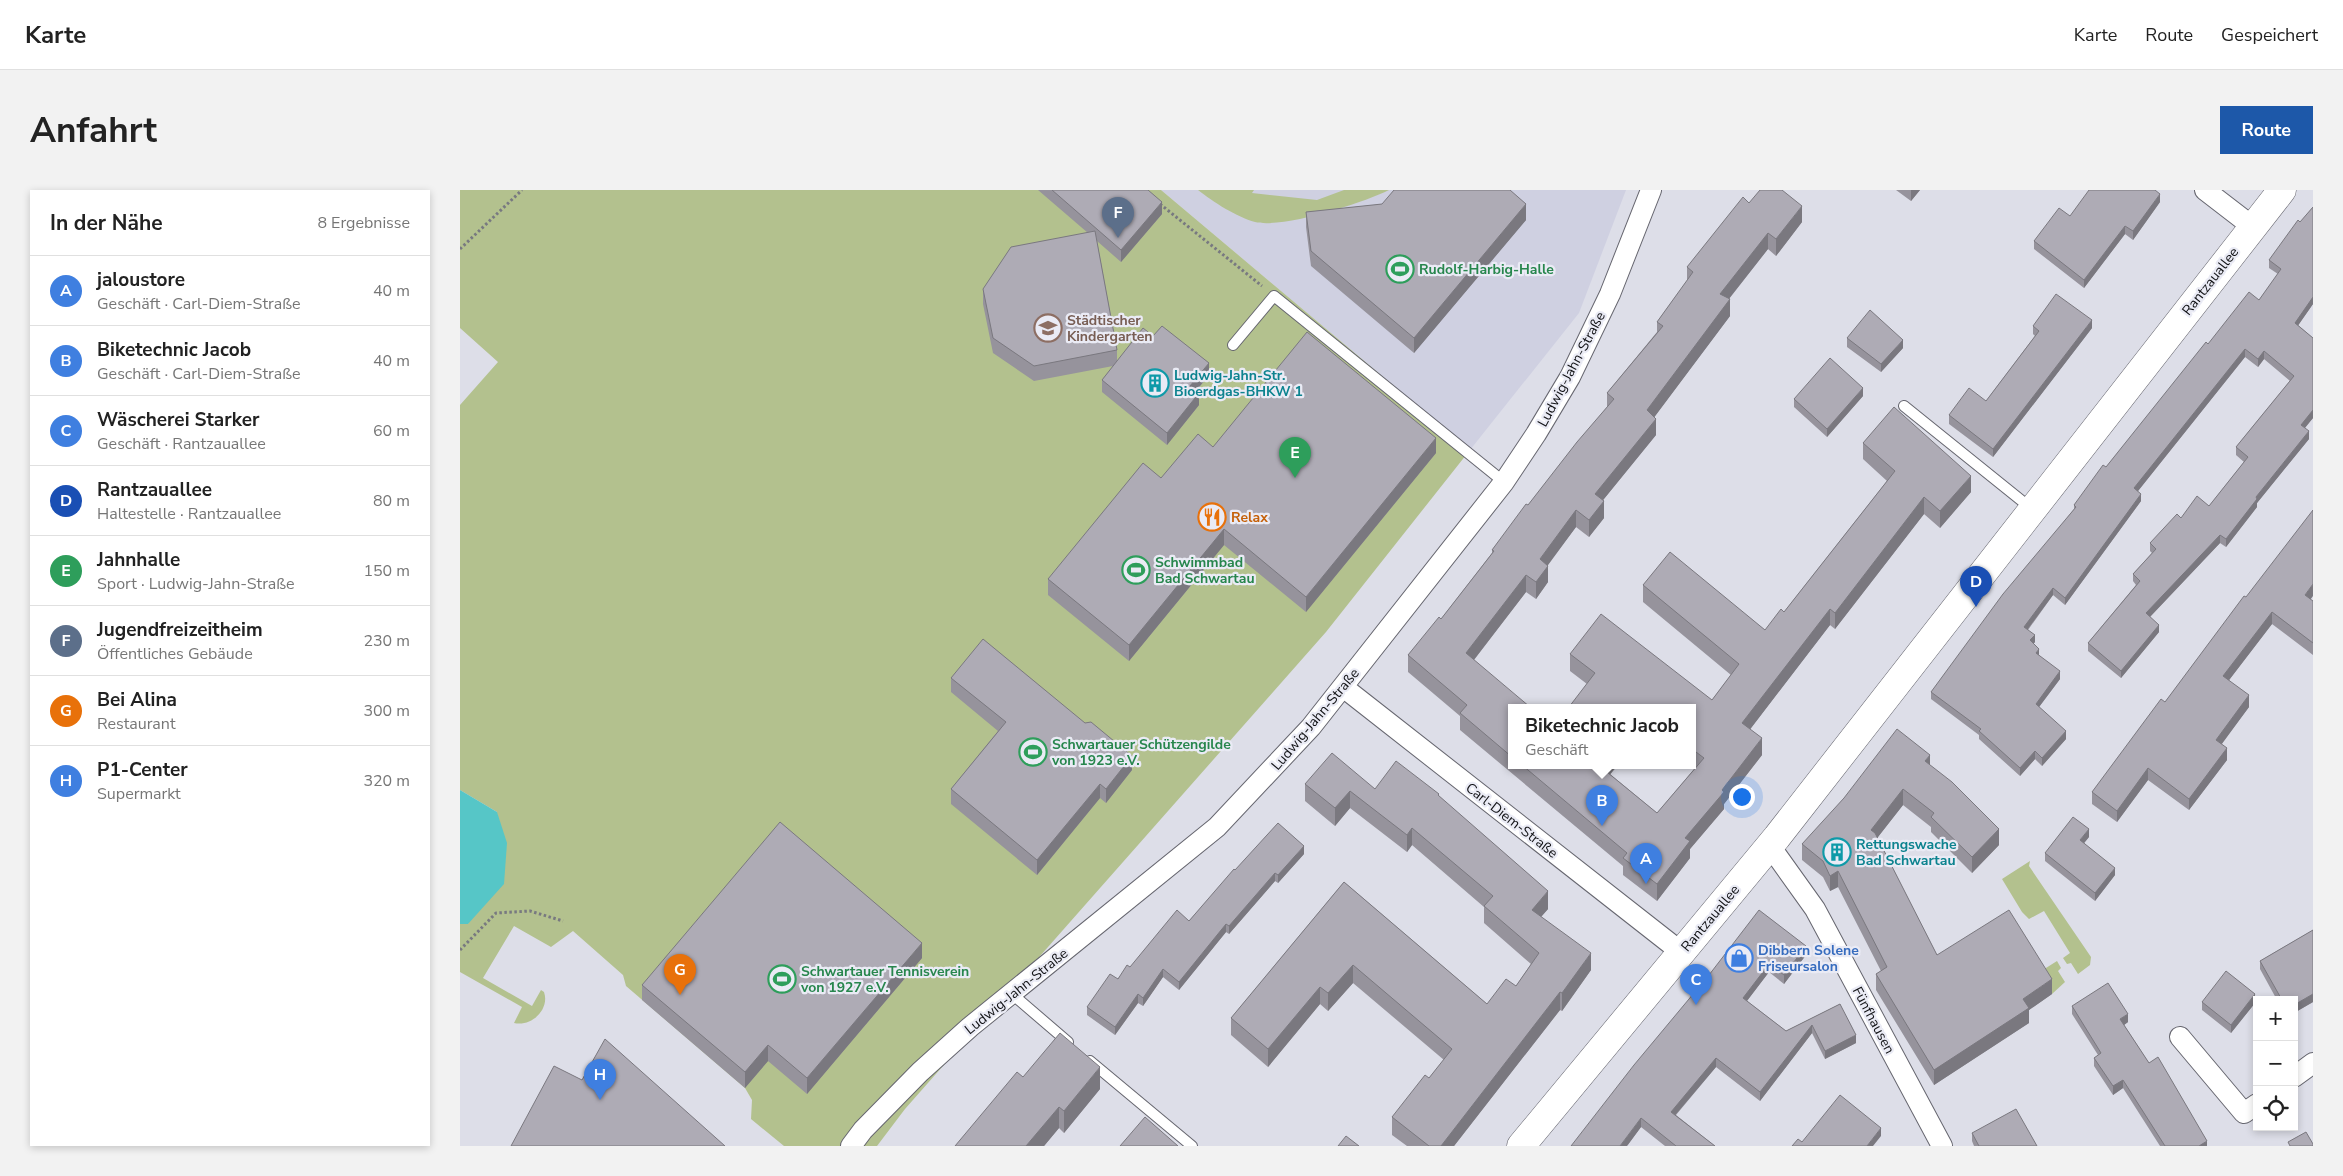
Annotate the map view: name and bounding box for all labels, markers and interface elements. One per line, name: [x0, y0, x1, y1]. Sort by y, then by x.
text: Karte: [25, 19, 86, 51]
text: Karte: [2074, 23, 2117, 47]
text: Route: [2145, 23, 2193, 47]
text: Gespeichert: [2221, 23, 2318, 47]
button: Route: [2220, 106, 2313, 154]
text: Anfahrt: [30, 107, 157, 154]
pin: F: [1102, 197, 1134, 238]
text: In der Nähe: [50, 209, 163, 237]
text: 8 Ergebnisse: [317, 212, 410, 234]
street label: Rantzauallee: [2178, 243, 2243, 319]
sports icon: Rudolf-Harbig-Halle: [1385, 254, 1415, 284]
place label: Rudolf-Harbig-Halle: [1419, 260, 1554, 279]
text: jaloustore: [97, 267, 185, 293]
text: A: [60, 280, 72, 302]
text: 40 m: [373, 280, 410, 302]
text: Geschäft · Carl-Diem-Straße: [97, 293, 300, 315]
street label: Ludwig-Jahn-Straße: [1533, 308, 1610, 430]
place label: Städtischer Kindergarten: [1067, 311, 1153, 346]
school or university icon: Städtischer Kindergarten: [1033, 313, 1063, 343]
text: Biketechnic Jacob: [97, 337, 251, 363]
text: B: [60, 350, 72, 372]
text: 40 m: [373, 350, 410, 372]
text: Geschäft · Carl-Diem-Straße: [97, 363, 300, 385]
place label: Ludwig-Jahn-Str. Bioerdgas-BHKW 1: [1174, 366, 1303, 401]
building icon: Ludwig-Jahn-Str. Bioerdgas-BHKW 1: [1140, 368, 1170, 398]
text: Wäscherei Starker: [97, 407, 259, 433]
text: C: [61, 420, 71, 442]
text: 60 m: [373, 420, 410, 442]
text: Geschäft · Rantzauallee: [97, 433, 266, 455]
pin: E: [1279, 437, 1311, 478]
text: Rantzauallee: [97, 477, 212, 503]
text: D: [60, 490, 72, 512]
text: 80 m: [373, 490, 410, 512]
restaurant icon: Relax: [1197, 502, 1227, 532]
text: Haltestelle · Rantzauallee: [97, 503, 281, 525]
place label: Relax: [1231, 508, 1268, 527]
text: Jahnhalle: [97, 547, 180, 573]
place label: Schwimmbad Bad Schwartau: [1155, 553, 1255, 588]
sports icon: Schwimmbad Bad Schwartau: [1121, 555, 1151, 585]
text: E: [61, 560, 71, 582]
text: 150 m: [363, 560, 410, 582]
pin: D: [1960, 566, 1992, 607]
text: Sport · Ludwig-Jahn-Straße: [97, 573, 295, 595]
text: Jugendfreizeitheim: [97, 617, 263, 643]
text: F: [62, 630, 71, 652]
text: 230 m: [363, 630, 410, 652]
text: Öffentliches Gebäude: [97, 643, 253, 665]
street label: Ludwig-Jahn-Straße: [1267, 664, 1364, 774]
text: Bei Alina: [97, 687, 177, 713]
text: G: [60, 700, 72, 722]
text: 300 m: [363, 700, 410, 722]
popup: [1508, 704, 1696, 769]
text: Restaurant: [97, 713, 176, 735]
text: Biketechnic Jacob: [1525, 713, 1679, 739]
place label: Schwartauer Schützengilde von 1923 e.V.: [1051, 735, 1231, 770]
sports icon: Schwartauer Schützengilde von 1923 e.V.: [1018, 737, 1048, 767]
text: Geschäft: [1525, 739, 1588, 761]
text: P1-Center: [97, 757, 188, 783]
text: H: [60, 770, 72, 792]
text: 320 m: [363, 770, 410, 792]
street label: Carl-Diem-Straße: [1462, 778, 1562, 862]
text: Supermarkt: [97, 783, 181, 805]
your location: [1729, 784, 1755, 810]
pin: B: [1586, 785, 1618, 826]
place label: Rettungswache Bad Schwartau: [1856, 835, 1957, 870]
building icon: Rettungswache Bad Schwartau: [1822, 837, 1852, 867]
pin: A: [1630, 843, 1662, 884]
street label: Rantzauallee: [1677, 881, 1744, 956]
place label: Dibbern Solene Friseursalon: [1758, 941, 1859, 976]
shop icon: Dibbern Solene Friseursalon: [1724, 943, 1754, 973]
street label: Ludwig-Jahn-Straße: [961, 944, 1072, 1039]
pin: G: [664, 954, 696, 995]
place label: Schwartauer Tennisverein von 1927 e.V.: [800, 962, 969, 997]
sports icon: Schwartauer Tennisverein von 1927 e.V.: [767, 964, 797, 994]
pin: C: [1680, 964, 1712, 1005]
street label: Fünfhausen: [1848, 983, 1899, 1057]
map controls: [2253, 996, 2298, 1131]
button: +: [2253, 996, 2298, 1041]
button: −: [2253, 1041, 2298, 1086]
pin: H: [584, 1059, 616, 1100]
button: locate: [2253, 1086, 2298, 1131]

